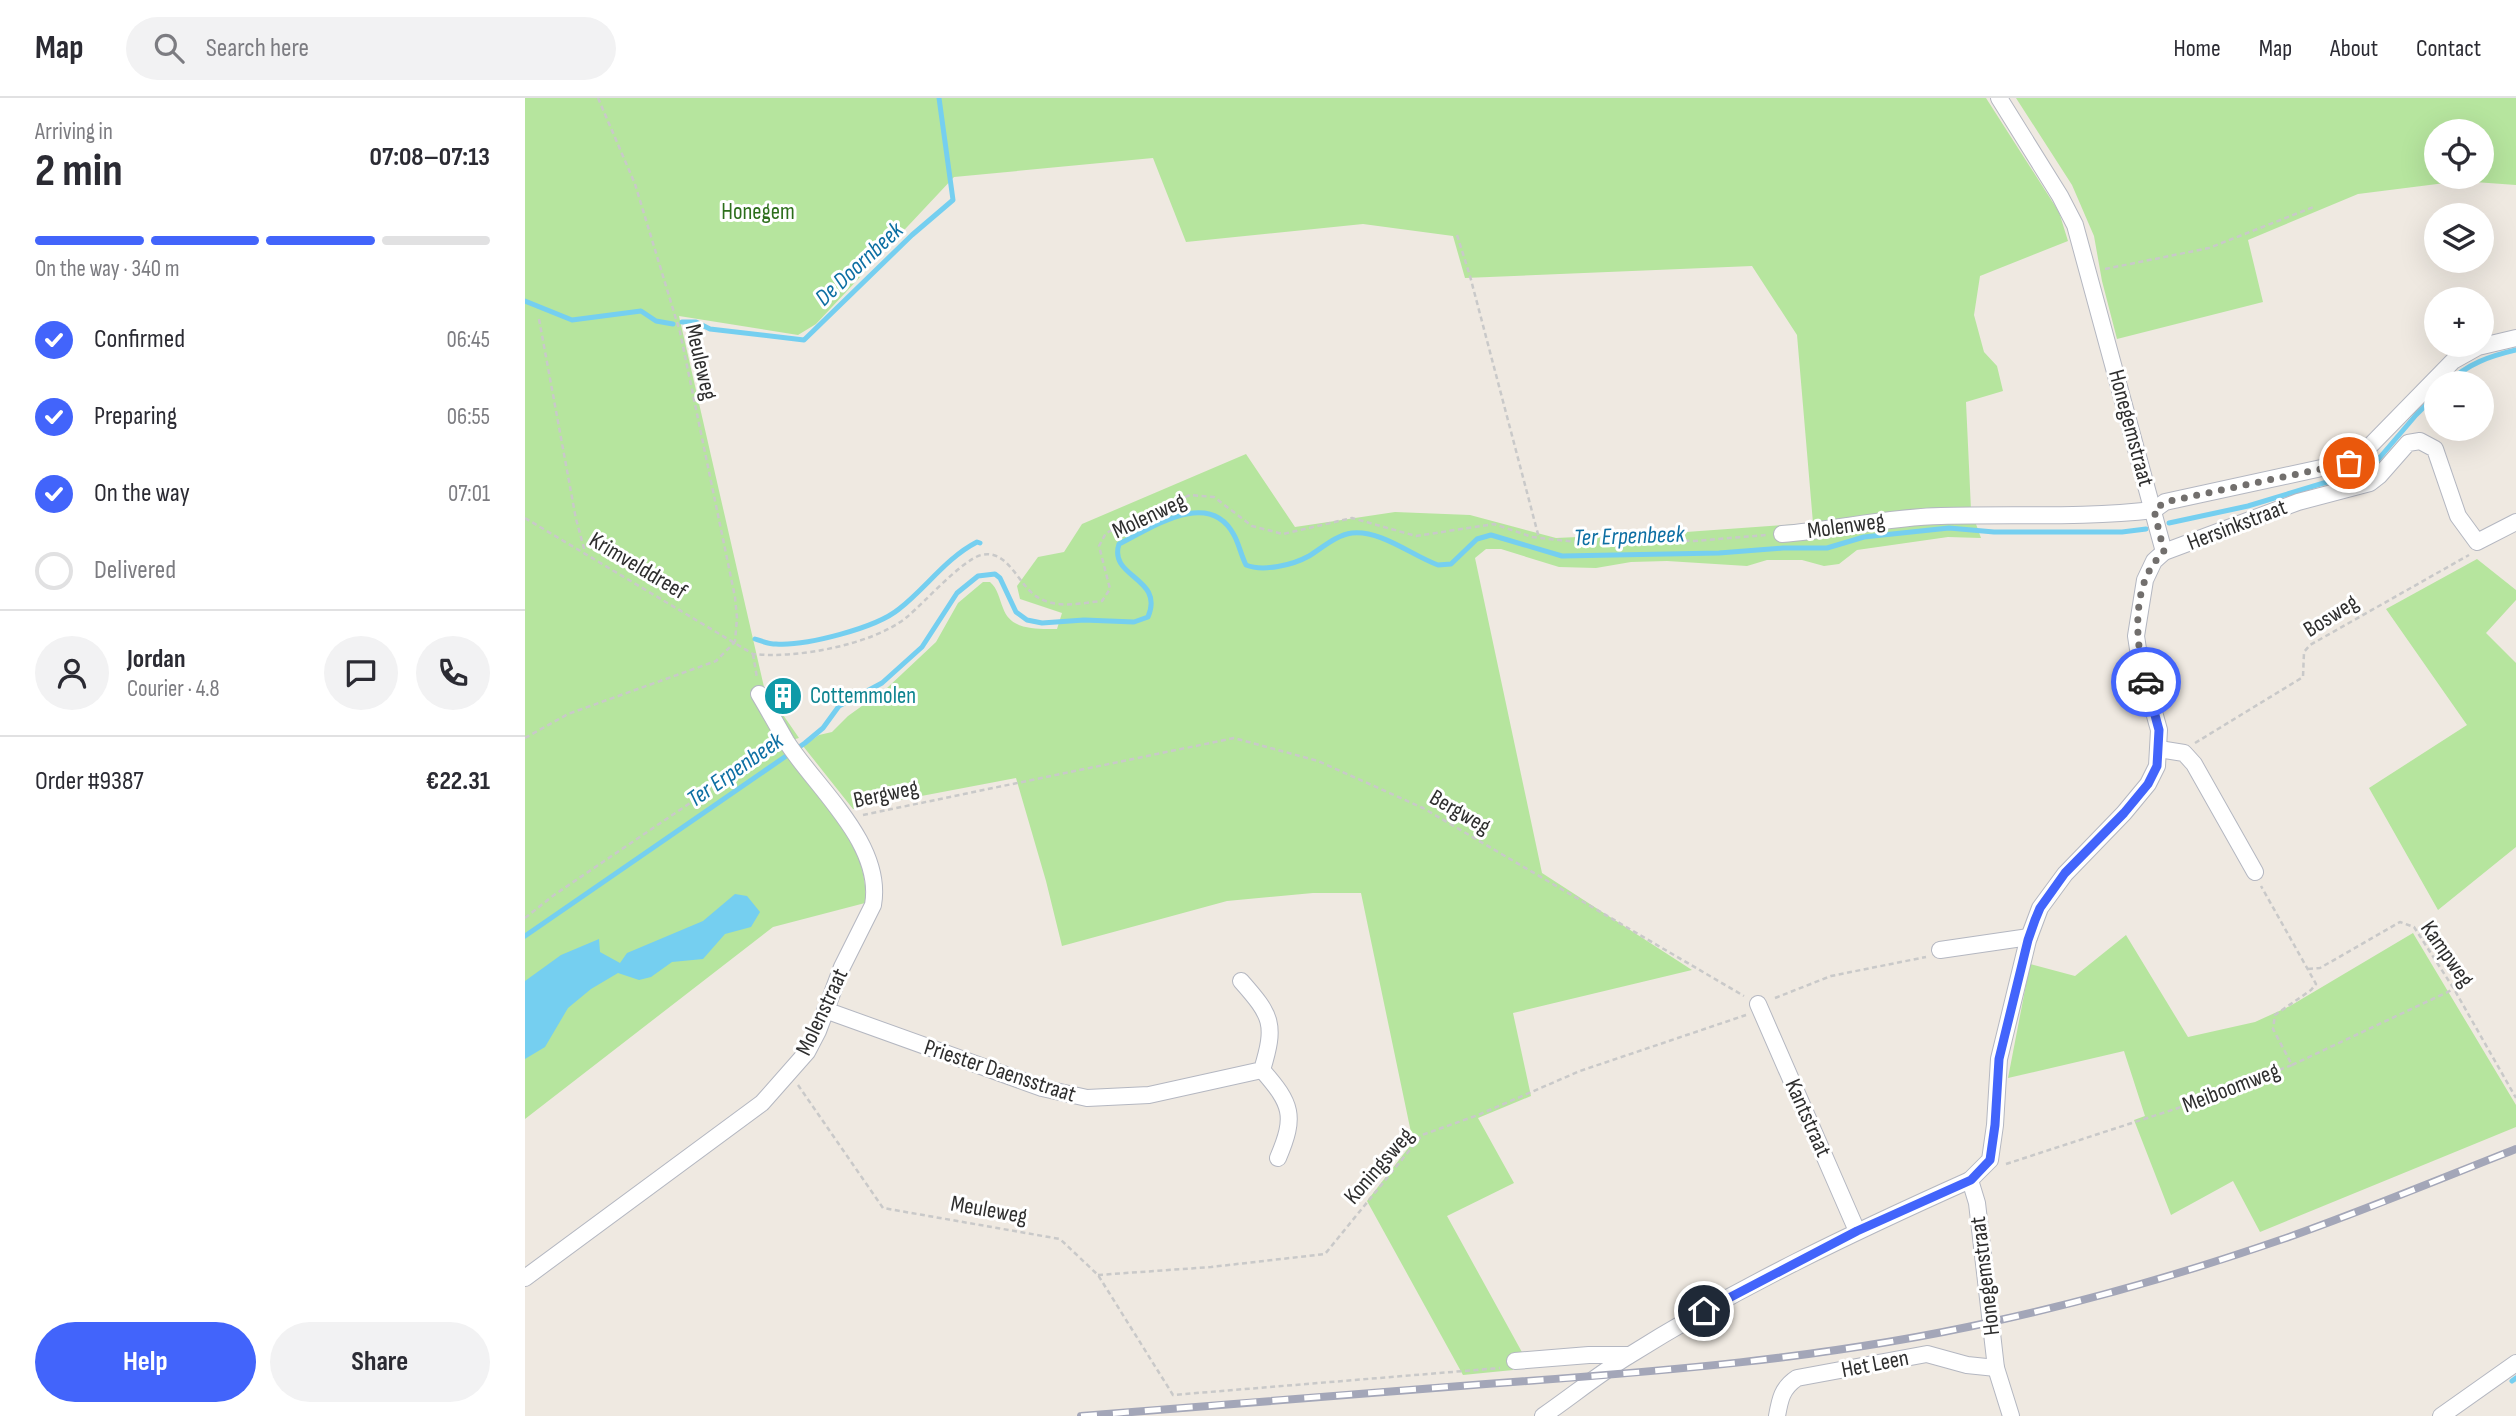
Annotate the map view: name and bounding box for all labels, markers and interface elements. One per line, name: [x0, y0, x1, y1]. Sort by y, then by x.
search box: [126, 17, 616, 80]
text: Map: [35, 28, 84, 68]
icon: search: [150, 29, 188, 67]
text: Search here: [206, 33, 309, 64]
text: Home: [2173, 34, 2221, 63]
text: Map: [2259, 34, 2292, 63]
text: About: [2330, 34, 2378, 63]
text: Contact: [2416, 34, 2481, 63]
text: Arriving in: [35, 118, 113, 146]
map controls: [2424, 119, 2494, 441]
button: locate: [2424, 119, 2494, 189]
text: 07:08–07:13: [370, 142, 490, 173]
text: 2 min: [35, 144, 123, 199]
park label: Honegem: [721, 198, 795, 226]
button: layers: [2424, 203, 2494, 273]
water label: De Doornbeek: [809, 215, 910, 312]
text: On the way · 340 m: [35, 255, 180, 283]
button: +: [2424, 287, 2494, 357]
icon: check: [35, 321, 73, 359]
street label: Meuleweg: [679, 321, 723, 403]
text: Confirmed: [94, 324, 185, 355]
text: 06:45: [446, 326, 490, 354]
street label: Honegemstraat: [2102, 367, 2160, 489]
button: −: [2424, 371, 2494, 441]
icon: check: [35, 398, 73, 436]
text: Preparing: [94, 401, 177, 432]
text: 06:55: [447, 403, 490, 431]
pin: [2319, 433, 2379, 493]
icon: bag: [2330, 444, 2368, 482]
icon: check: [35, 475, 73, 513]
text: On the way: [94, 478, 190, 509]
text: 07:01: [448, 480, 490, 508]
street label: Molenweg: [1108, 487, 1190, 545]
street label: Hersinkstraat: [2183, 493, 2291, 557]
street label: Molenweg: [1806, 507, 1886, 545]
water label: Ter Erpenbeek: [1573, 520, 1686, 552]
street label: Krimvelddreef: [584, 526, 692, 606]
text: Delivered: [94, 555, 176, 586]
street label: Bosweg: [2298, 588, 2364, 644]
button: person: [35, 636, 109, 710]
button: chat: [324, 636, 398, 710]
button: phone: [416, 636, 490, 710]
text: Jordan: [127, 644, 185, 675]
courier: [2111, 647, 2181, 717]
icon: car: [2127, 663, 2165, 701]
text: Courier · 4.8: [127, 675, 220, 703]
building icon: Cottemmolen: [762, 675, 804, 717]
place label: Cottemmolen: [810, 682, 916, 710]
water label: Ter Erpenbeek: [681, 726, 790, 814]
text: Order #9387: [35, 766, 144, 797]
text: €22.31: [426, 766, 490, 797]
street label: Bergweg: [851, 773, 921, 815]
street label: Bergweg: [1425, 783, 1495, 841]
street label: Kampweg: [2414, 915, 2480, 993]
street label: Molenstraat: [790, 964, 854, 1060]
street label: Priester Daensstraat: [921, 1033, 1079, 1109]
street label: Meiboomweg: [2178, 1057, 2284, 1119]
street label: Kantstraat: [1778, 1075, 1838, 1161]
street label: Koningsweg: [1338, 1122, 1420, 1210]
street label: Meuleweg: [949, 1190, 1029, 1230]
street label: Honegemstraat: [1964, 1215, 2006, 1337]
pin: [1674, 1281, 1734, 1341]
icon: home: [1685, 1292, 1723, 1330]
button: Help: [35, 1322, 256, 1402]
button: Share: [270, 1322, 490, 1402]
street label: Het Leen: [1839, 1344, 1911, 1384]

